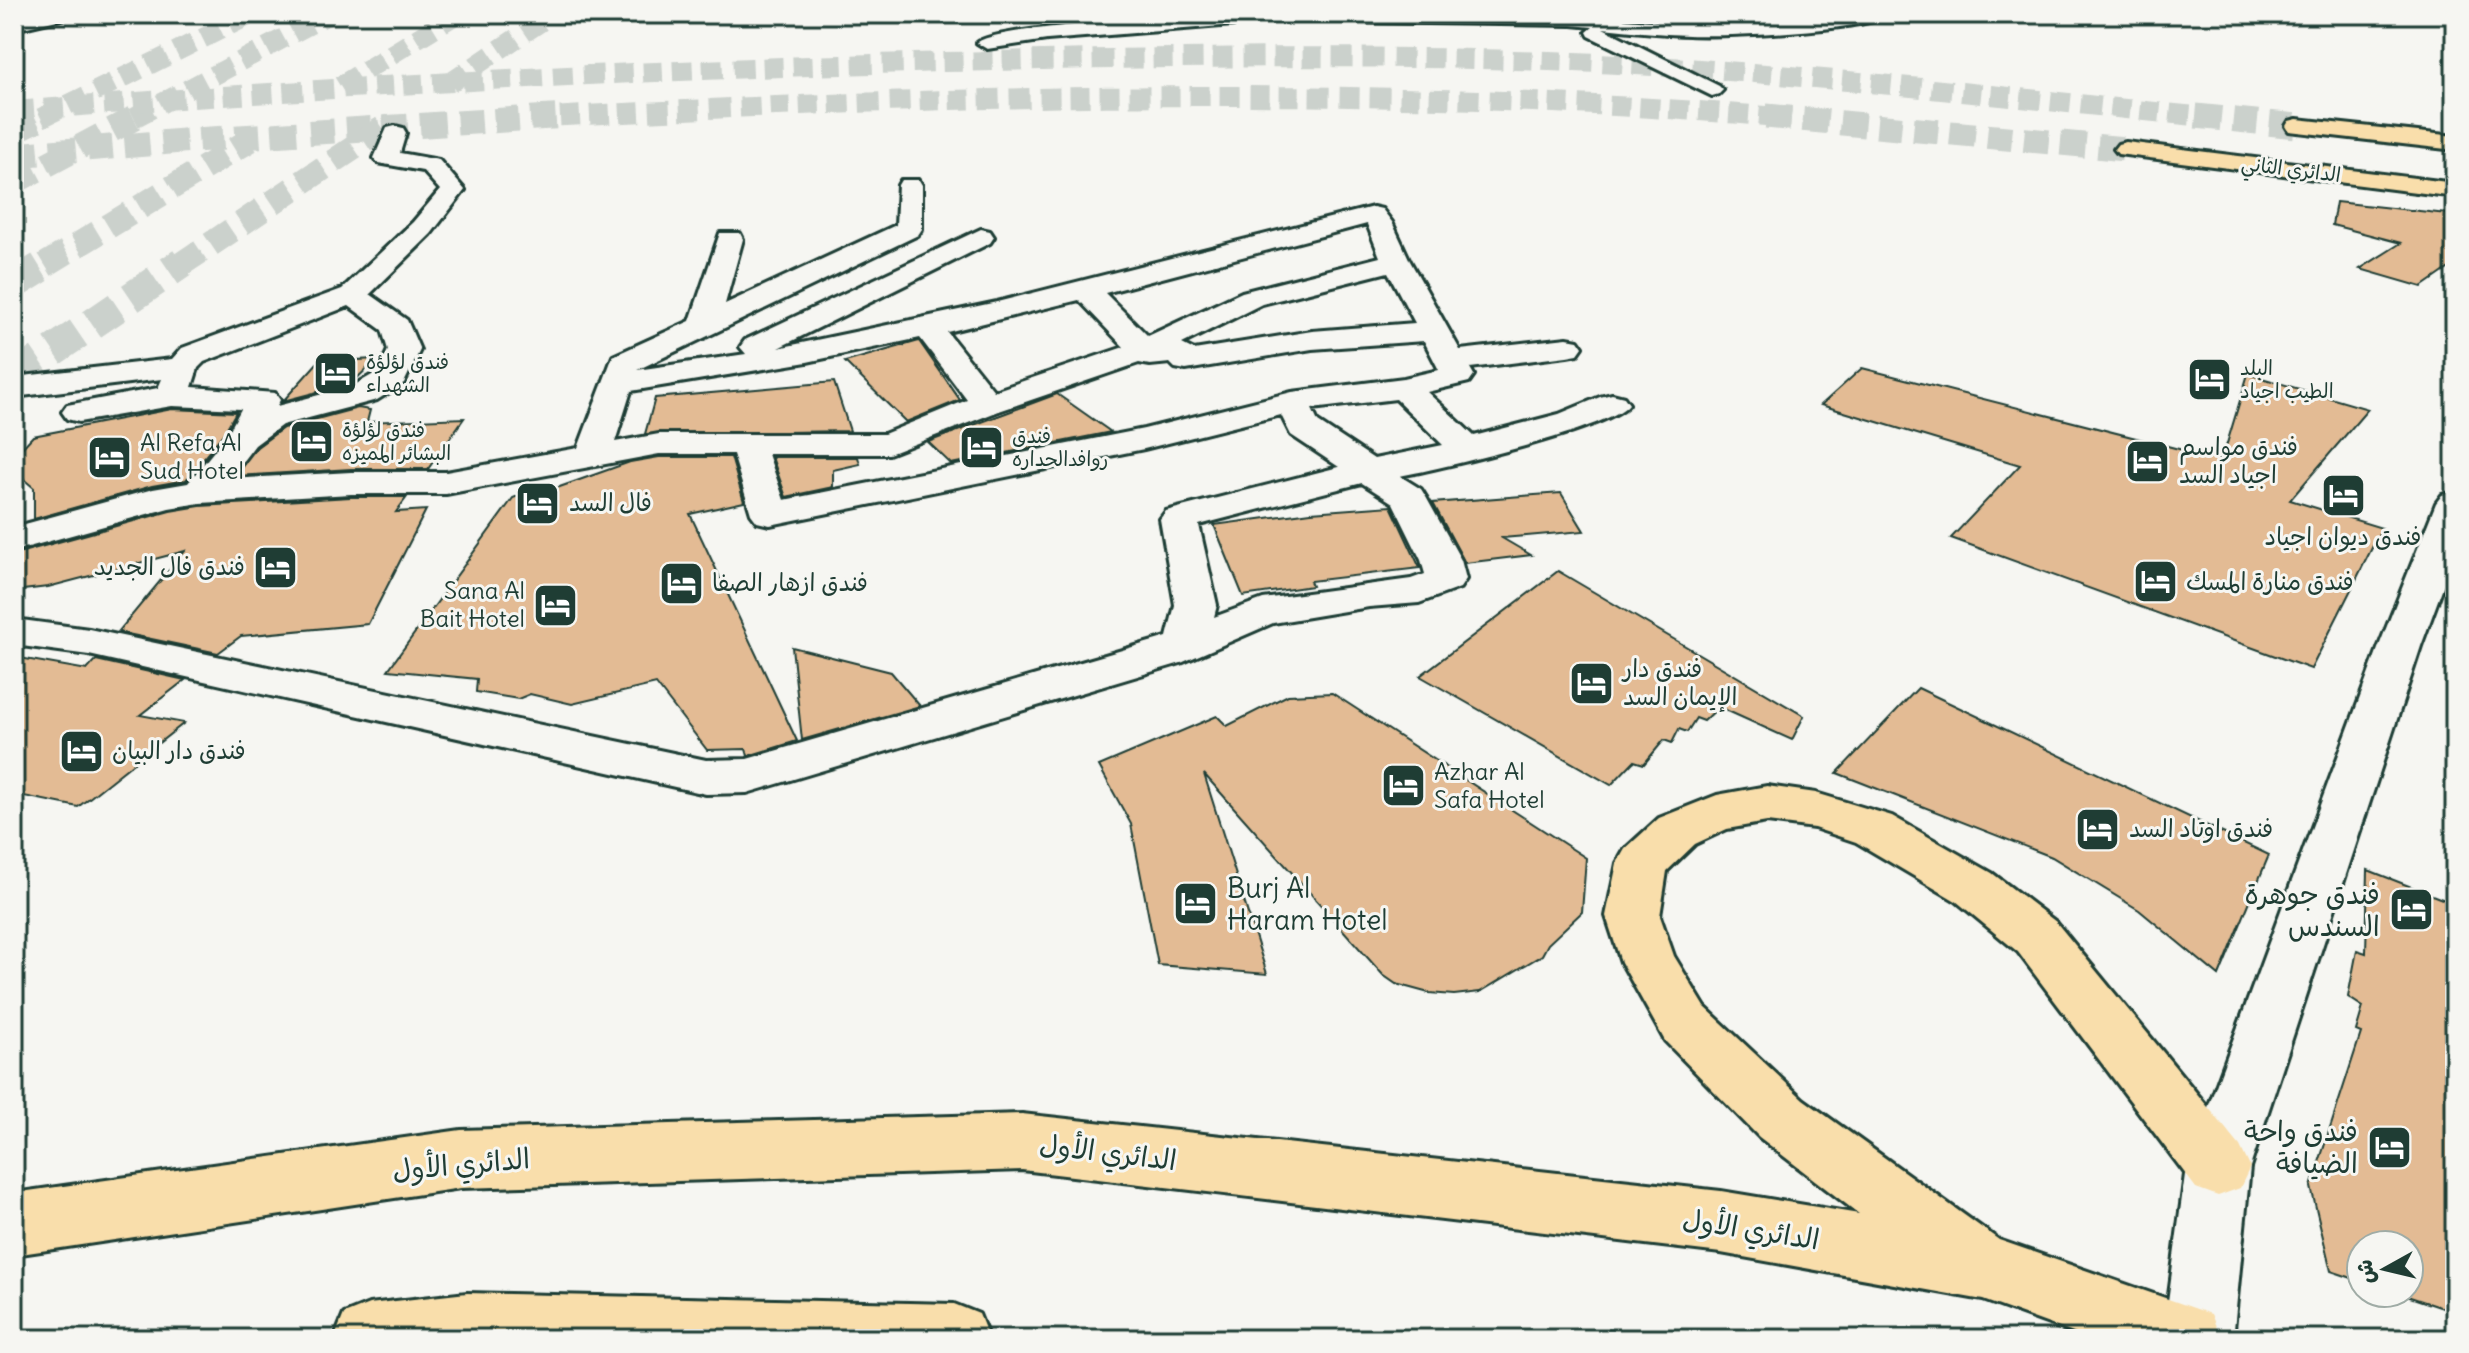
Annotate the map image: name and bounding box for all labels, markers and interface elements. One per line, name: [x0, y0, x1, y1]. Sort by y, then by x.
street label: الدائري الثاني: [2239, 150, 2342, 193]
place label: فندق لؤلؤة الشهداء: [366, 349, 449, 397]
hotel icon: فندق لؤلؤة الشهداء: [311, 350, 359, 398]
hotel icon: البلد الطيب اجياد: [2185, 355, 2233, 403]
place label: البلد الطيب اجياد: [2240, 355, 2334, 403]
place label: فندق لؤلؤة البشائر المميزه: [342, 417, 451, 465]
hotel icon: فندق لؤلؤة البشائر المميزه: [287, 418, 335, 466]
hotel icon: فندق روافدالحدارہ: [957, 423, 1005, 471]
place label: فندق روافدالحدارہ: [1012, 423, 1108, 471]
place label: Al Refa Al Sud Hotel: [140, 427, 244, 485]
place label: فندق مواسم اجياد السد: [2179, 431, 2298, 489]
hotel icon: Al Refa Al Sud Hotel: [85, 433, 133, 481]
hotel icon: فندق مواسم اجياد السد: [2124, 437, 2172, 485]
hotel icon: فندق ديوان اجياد: [2319, 471, 2367, 519]
hotel icon: فال السد: [514, 479, 562, 527]
place label: فال السد: [569, 487, 652, 517]
place label: فندق ديوان اجياد: [2265, 521, 2421, 552]
hotel icon: فندق فال الجديد: [252, 543, 300, 591]
place label: فندق فال الجديد: [94, 551, 245, 581]
hotel icon: فندق منارة المسك: [2131, 558, 2179, 606]
hotel icon: فندق ازهار الصفا: [657, 559, 705, 607]
place label: فندق منارة المسك: [2186, 566, 2354, 596]
place label: فندق ازهار الصفا: [712, 567, 868, 597]
place label: Sana Al Bait Hotel: [420, 575, 525, 633]
hotel icon: Sana Al Bait Hotel: [532, 581, 580, 629]
place label: فندق دار الإيمان السد: [1621, 653, 1737, 712]
hotel icon: فندق دار الإيمان السد: [1568, 659, 1616, 707]
hotel icon: فندق دار البيان: [57, 727, 105, 775]
place label: فندق دار البيان: [112, 735, 246, 765]
place label: Azhar Al Safa Hotel: [1434, 756, 1545, 814]
hotel icon: Azhar Al Safa Hotel: [1379, 762, 1427, 810]
hotel icon: فندق اوتاد السد: [2074, 805, 2122, 853]
place label: فندق اوتاد السد: [2129, 813, 2273, 843]
place label: Burj Al Haram Hotel: [1227, 870, 1388, 938]
place label: فندق جوهرة السندس: [2244, 876, 2380, 944]
hotel icon: Burj Al Haram Hotel: [1172, 880, 1220, 928]
hotel icon: فندق جوهرة السندس: [2387, 886, 2435, 934]
place label: فندق واحة الضيافة: [2244, 1113, 2358, 1181]
hotel icon: فندق واحة الضيافة: [2365, 1123, 2413, 1171]
street label: الدائري الأول: [1037, 1126, 1179, 1181]
street label: الدائري الأول: [391, 1140, 531, 1191]
street label: الدائري الأول: [1680, 1200, 1822, 1261]
north arrow: [2345, 1229, 2425, 1309]
text: ش: [2350, 1258, 2381, 1286]

